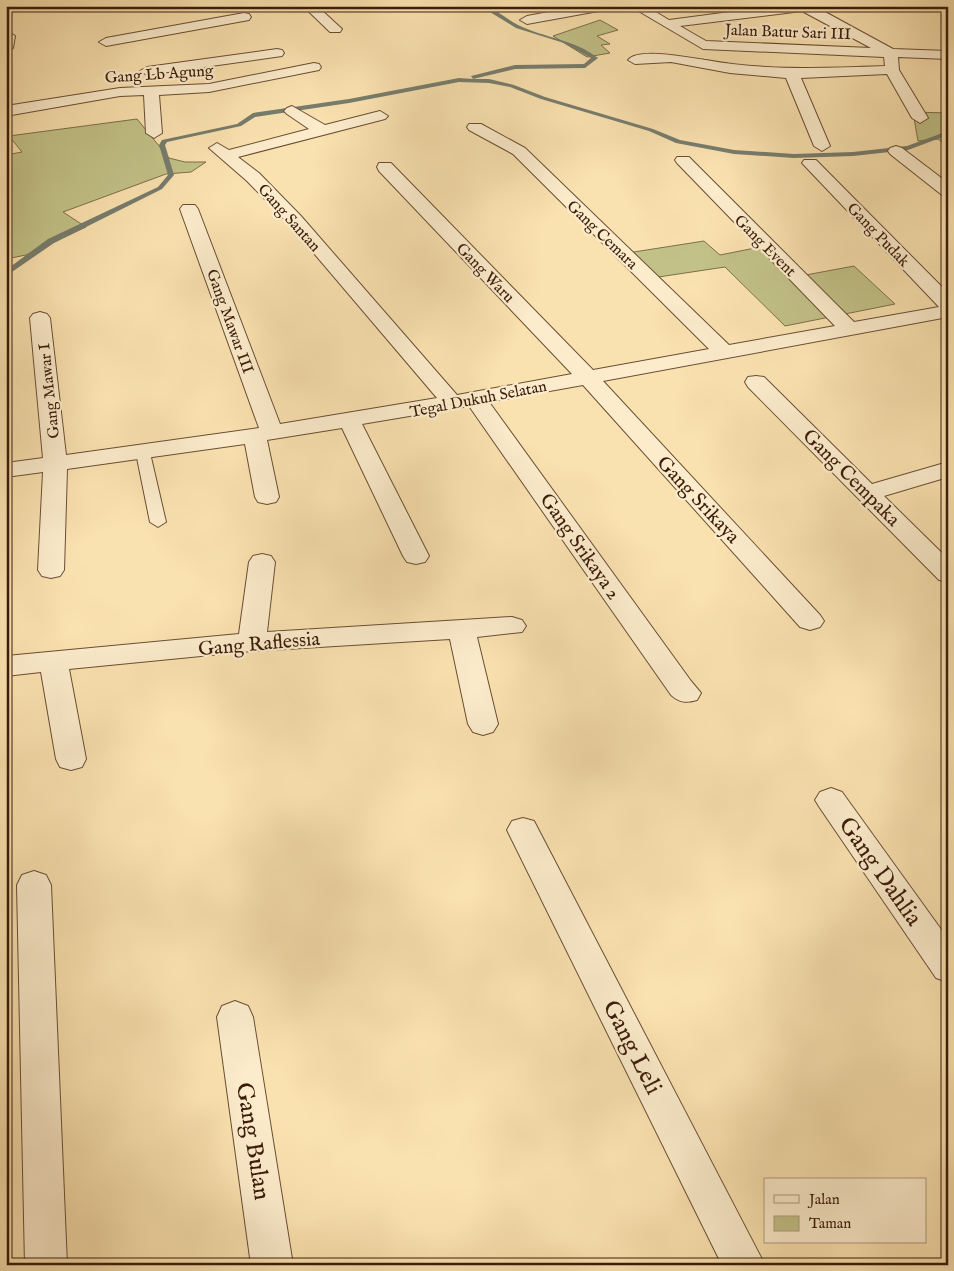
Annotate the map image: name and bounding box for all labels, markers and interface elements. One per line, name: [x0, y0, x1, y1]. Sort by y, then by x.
street label: Jalan Batur Sari III: [722, 21, 852, 45]
street label: Gang Lb Agung: [104, 61, 214, 89]
street label: Gang Santan: [253, 180, 325, 257]
street label: Gang Cemara: [562, 197, 641, 274]
street label: Gang Pudak: [842, 199, 913, 272]
street label: Gang Event: [729, 211, 800, 282]
street label: Gang Waru: [451, 239, 518, 308]
street label: Gang Mawar III: [201, 267, 257, 377]
street label: Gang Mawar I: [35, 342, 65, 439]
street label: Tegal Dukuh Selatan: [408, 377, 549, 423]
street label: Gang Cempaka: [797, 424, 905, 532]
street label: Gang Srikaya: [651, 451, 745, 549]
street label: Gang Srikaya 2: [534, 489, 626, 605]
street label: Gang Raflessia: [197, 627, 321, 662]
street label: Gang Dahlia: [831, 811, 929, 933]
street label: Gang Leli: [595, 995, 669, 1100]
street label: Gang Bulan: [228, 1080, 277, 1202]
legend: [764, 1178, 926, 1244]
text: Jalan: [807, 1190, 840, 1209]
text: Taman: [809, 1214, 851, 1233]

